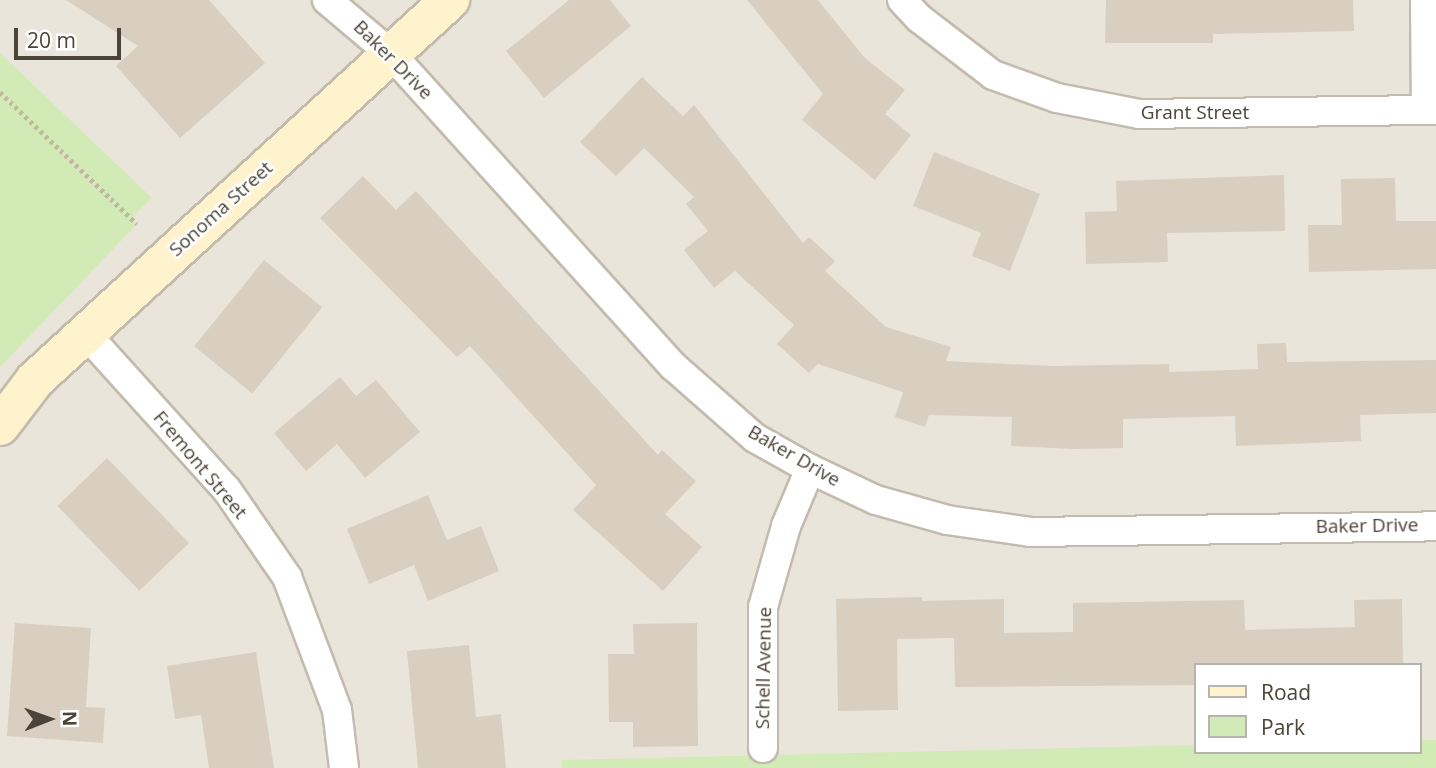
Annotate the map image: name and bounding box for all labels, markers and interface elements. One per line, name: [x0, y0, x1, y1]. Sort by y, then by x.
scale bar: [18, 14, 124, 58]
street label: Baker Drive: [349, 16, 437, 104]
text: 20 m: [27, 26, 76, 54]
street label: Grant Street: [1141, 102, 1249, 124]
street label: Sonoma Street: [165, 157, 277, 261]
street label: Fremont Street: [148, 406, 252, 524]
street label: Baker Drive: [744, 420, 844, 492]
street label: Baker Drive: [1315, 514, 1419, 538]
street label: Schell Avenue: [752, 607, 776, 729]
legend: [1194, 663, 1422, 754]
text: Road: [1261, 678, 1311, 706]
north arrow: [14, 684, 84, 754]
text: N: [57, 711, 83, 727]
text: Park: [1261, 713, 1305, 741]

